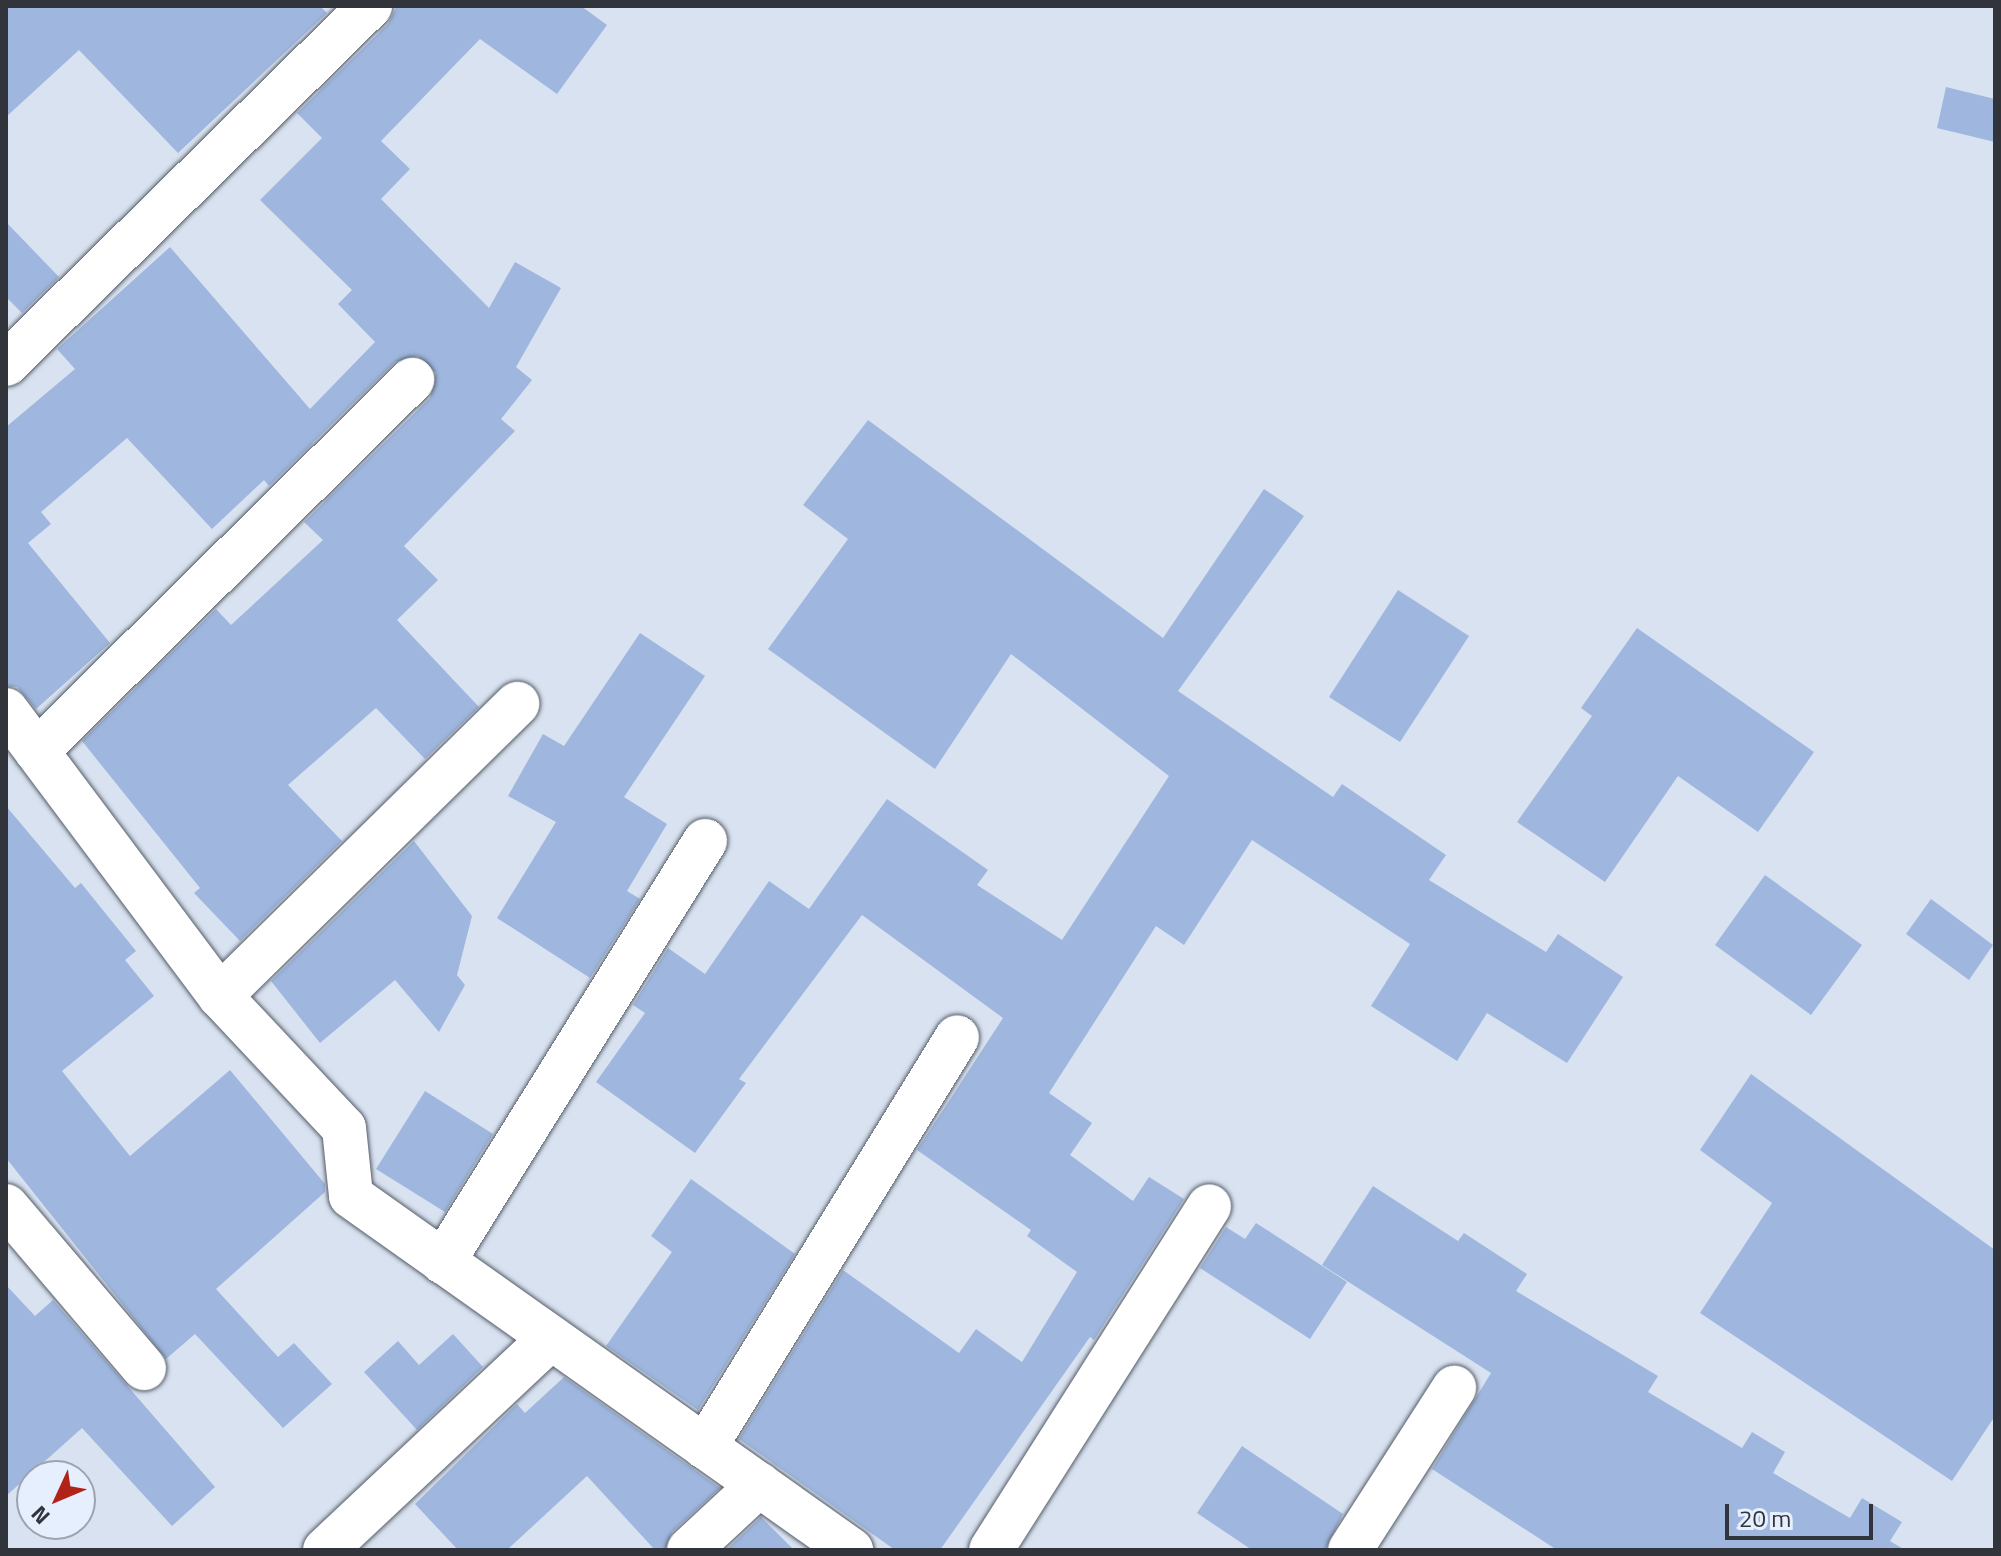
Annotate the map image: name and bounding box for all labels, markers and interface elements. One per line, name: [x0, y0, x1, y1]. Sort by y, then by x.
north arrow: [16, 1460, 96, 1540]
scale bar: [1729, 1488, 1877, 1538]
text: N: [23, 1498, 58, 1533]
text: 20 m: [1739, 1500, 1791, 1536]

